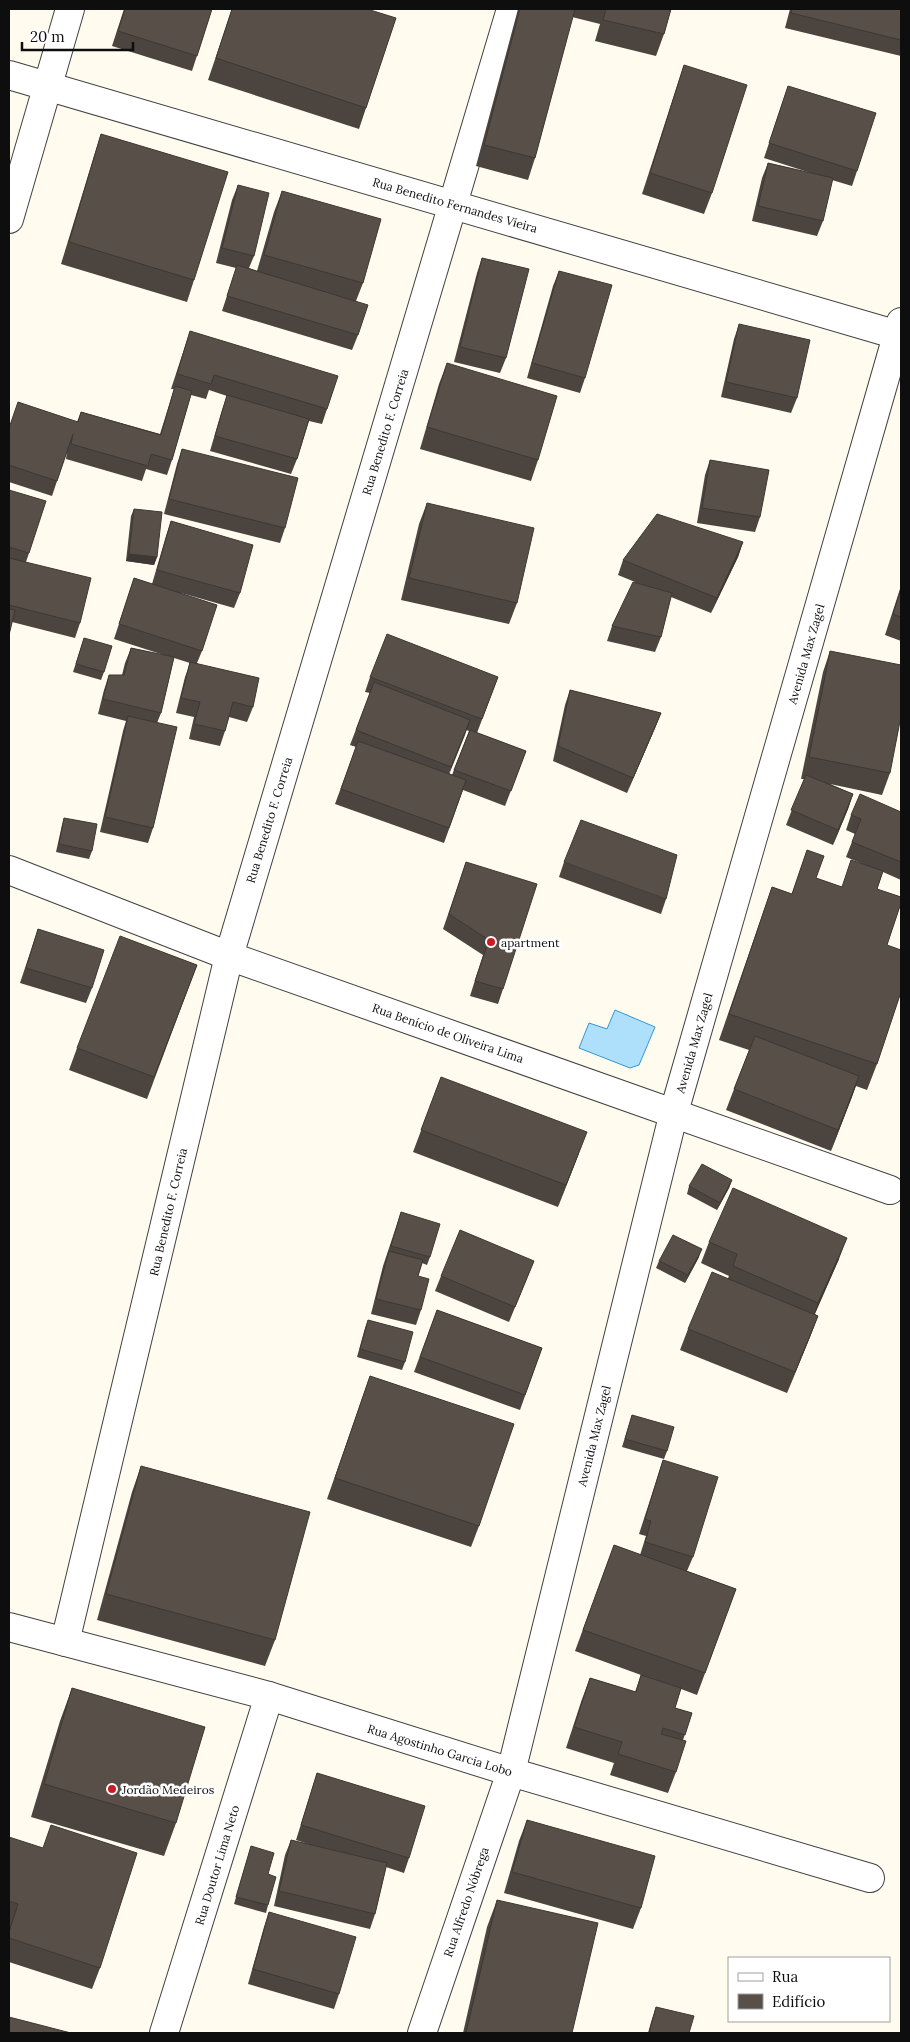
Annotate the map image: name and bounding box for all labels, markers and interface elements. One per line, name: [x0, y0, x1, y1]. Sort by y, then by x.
scale bar: [22, 20, 134, 52]
text: 20 m: [30, 27, 65, 46]
street label: Rua Benedito Fernandes Vieira: [371, 174, 539, 236]
street label: Rua Benedito F. Correia: [359, 367, 411, 497]
street label: Avenida Max Zagel: [784, 602, 827, 707]
street label: Rua Benedito F. Correia: [243, 755, 295, 885]
place label: apartment: [501, 935, 560, 950]
marker: apartment: [485, 936, 497, 948]
street label: Avenida Max Zagel: [672, 991, 715, 1096]
street label: Rua Benício de Oliveira Lima: [370, 1000, 526, 1066]
street label: Rua Benedito F. Correia: [146, 1146, 190, 1278]
street label: Avenida Max Zagel: [574, 1384, 614, 1489]
street label: Rua Agostinho Garcia Lobo: [366, 1721, 514, 1779]
place label: Jordão Medeiros: [121, 1782, 215, 1797]
marker: Jordão Medeiros: [106, 1783, 118, 1795]
street label: Rua Doutor Lima Neto: [192, 1803, 242, 1927]
street label: Rua Alfredo Nóbrega: [440, 1845, 492, 1959]
legend: [728, 1957, 890, 2022]
text: Rua: [772, 1967, 798, 1986]
text: Edifício: [772, 1992, 825, 2011]

